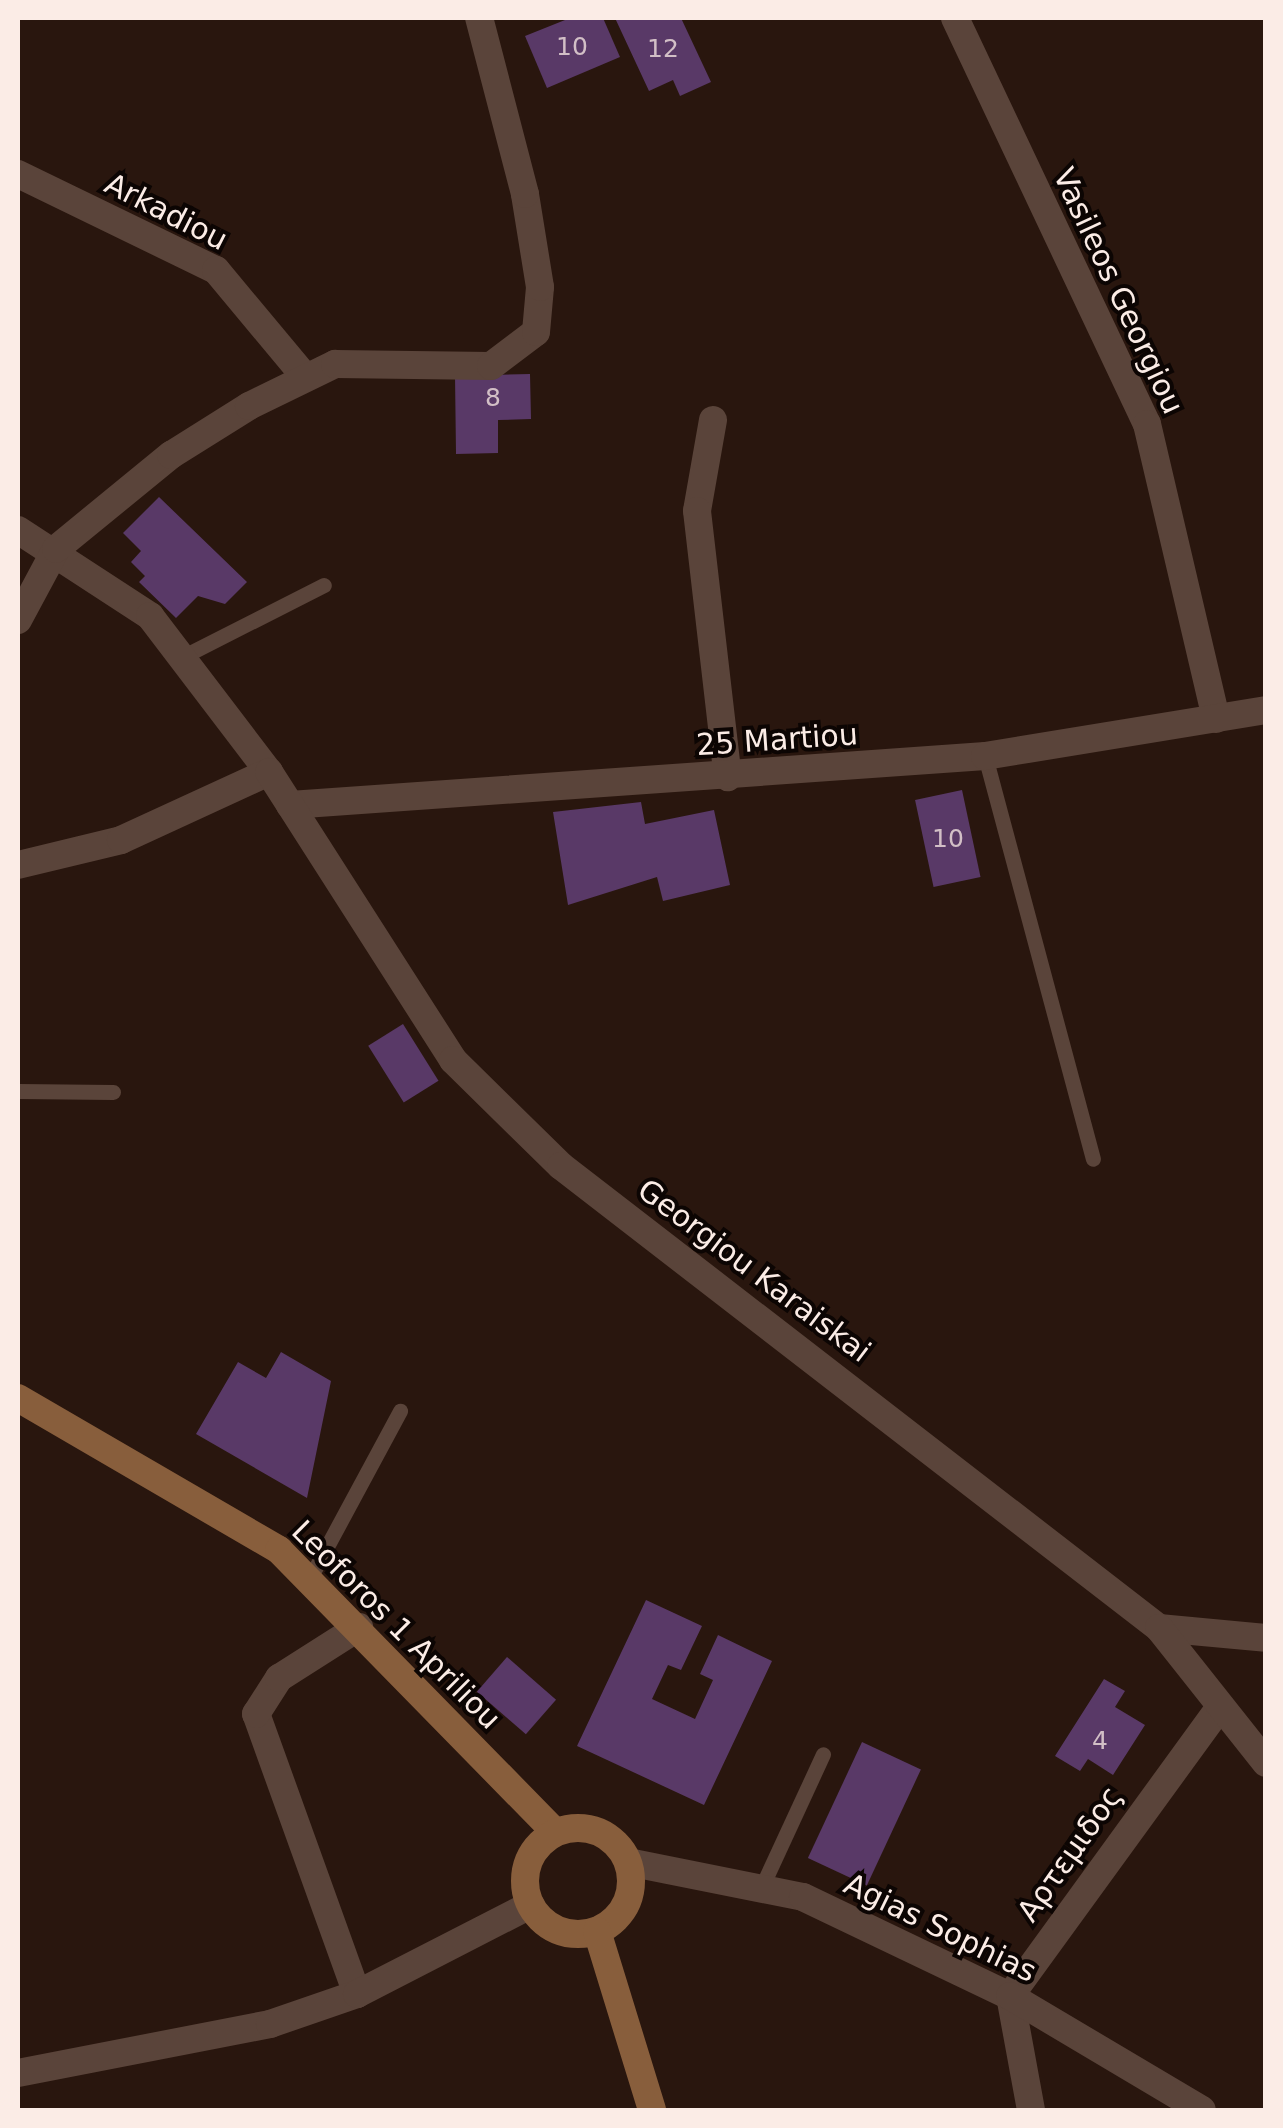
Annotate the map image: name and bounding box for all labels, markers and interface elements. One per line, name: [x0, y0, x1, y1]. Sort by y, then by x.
house number: 10: [556, 32, 588, 62]
house number: 12: [647, 34, 679, 64]
street label: Vasileos Georgiou: [1045, 162, 1191, 420]
street label: Arkadiou: [99, 166, 233, 258]
house number: 8: [485, 383, 501, 413]
street label: 25 Martiou: [695, 716, 859, 764]
house number: 10: [932, 824, 964, 854]
street label: Georgiou Karaiskai: [631, 1172, 877, 1370]
street label: Leoforos 1 Apriliou: [284, 1513, 508, 1737]
house number: 4: [1092, 1726, 1108, 1756]
street label: Αρτεμιδος: [1010, 1779, 1130, 1929]
street label: Agias Sophias: [838, 1866, 1042, 1990]

